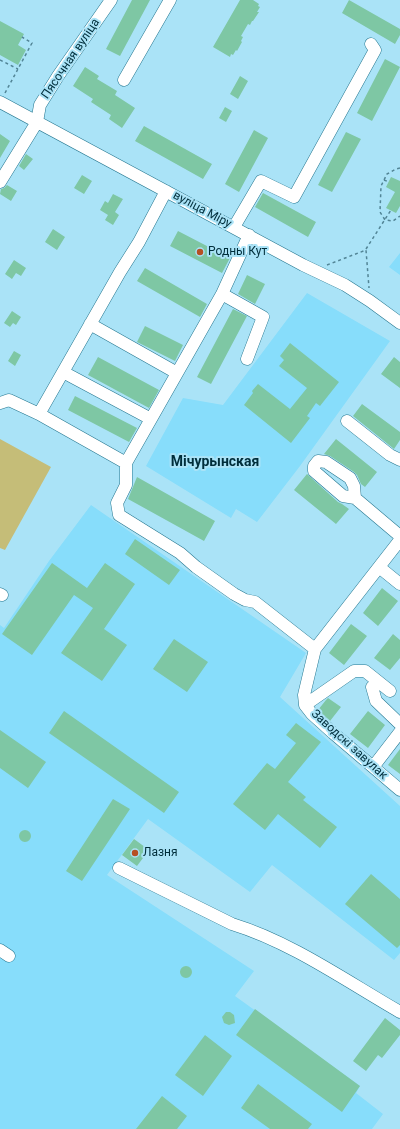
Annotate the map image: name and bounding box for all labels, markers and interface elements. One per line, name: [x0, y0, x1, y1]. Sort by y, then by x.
street label: Пясочная вуліца: [39, 16, 103, 102]
street label: вуліца Міру: [170, 189, 234, 231]
place label: Родны Кут: [208, 245, 267, 259]
marker: Родны Кут: [195, 247, 205, 257]
district label: Мічурынская: [171, 454, 259, 470]
street label: Заводскі завулак: [308, 707, 390, 783]
place label: Лазня: [143, 846, 178, 860]
marker: Лазня: [130, 848, 140, 858]

